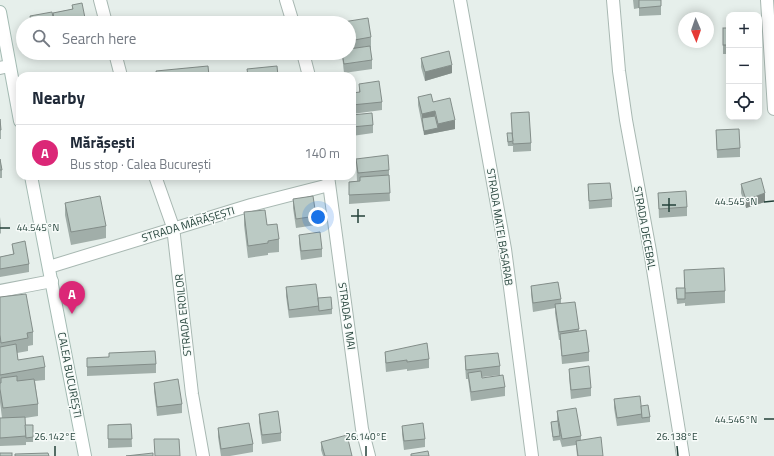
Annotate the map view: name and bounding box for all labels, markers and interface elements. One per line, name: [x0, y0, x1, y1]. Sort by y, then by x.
north arrow: [678, 12, 714, 48]
map controls: [726, 12, 762, 120]
button: +: [726, 12, 762, 48]
search box: [16, 16, 356, 60]
icon: search: [30, 27, 52, 49]
text: Search here: [62, 27, 136, 50]
button: −: [726, 48, 762, 84]
button: locate: [726, 84, 762, 120]
text: Nearby: [32, 85, 85, 111]
text: Mărășești: [70, 131, 135, 154]
text: A: [41, 143, 49, 163]
text: 140 m: [304, 143, 340, 163]
text: Bus stop · Calea București: [70, 154, 211, 174]
street label: STRADA MATEI BASARAB: [483, 167, 517, 287]
street label: STRADA DECEBAL: [630, 185, 660, 272]
text: 44.545°N: [715, 194, 757, 209]
street label: STRADA MĂRĂȘEȘTI: [140, 202, 236, 246]
your location: [308, 207, 328, 227]
text: 44.545°N: [17, 220, 59, 235]
street label: STRADA EROILOR: [171, 273, 195, 357]
pin: A: [59, 281, 85, 314]
street label: STRADA 9 MAI: [334, 281, 360, 351]
street label: CALEA BUCUREȘTI: [54, 331, 86, 419]
text: 44.546°N: [715, 412, 757, 427]
text: 26.142°E: [34, 429, 76, 444]
text: 26.140°E: [345, 429, 387, 444]
text: 26.138°E: [656, 429, 698, 444]

